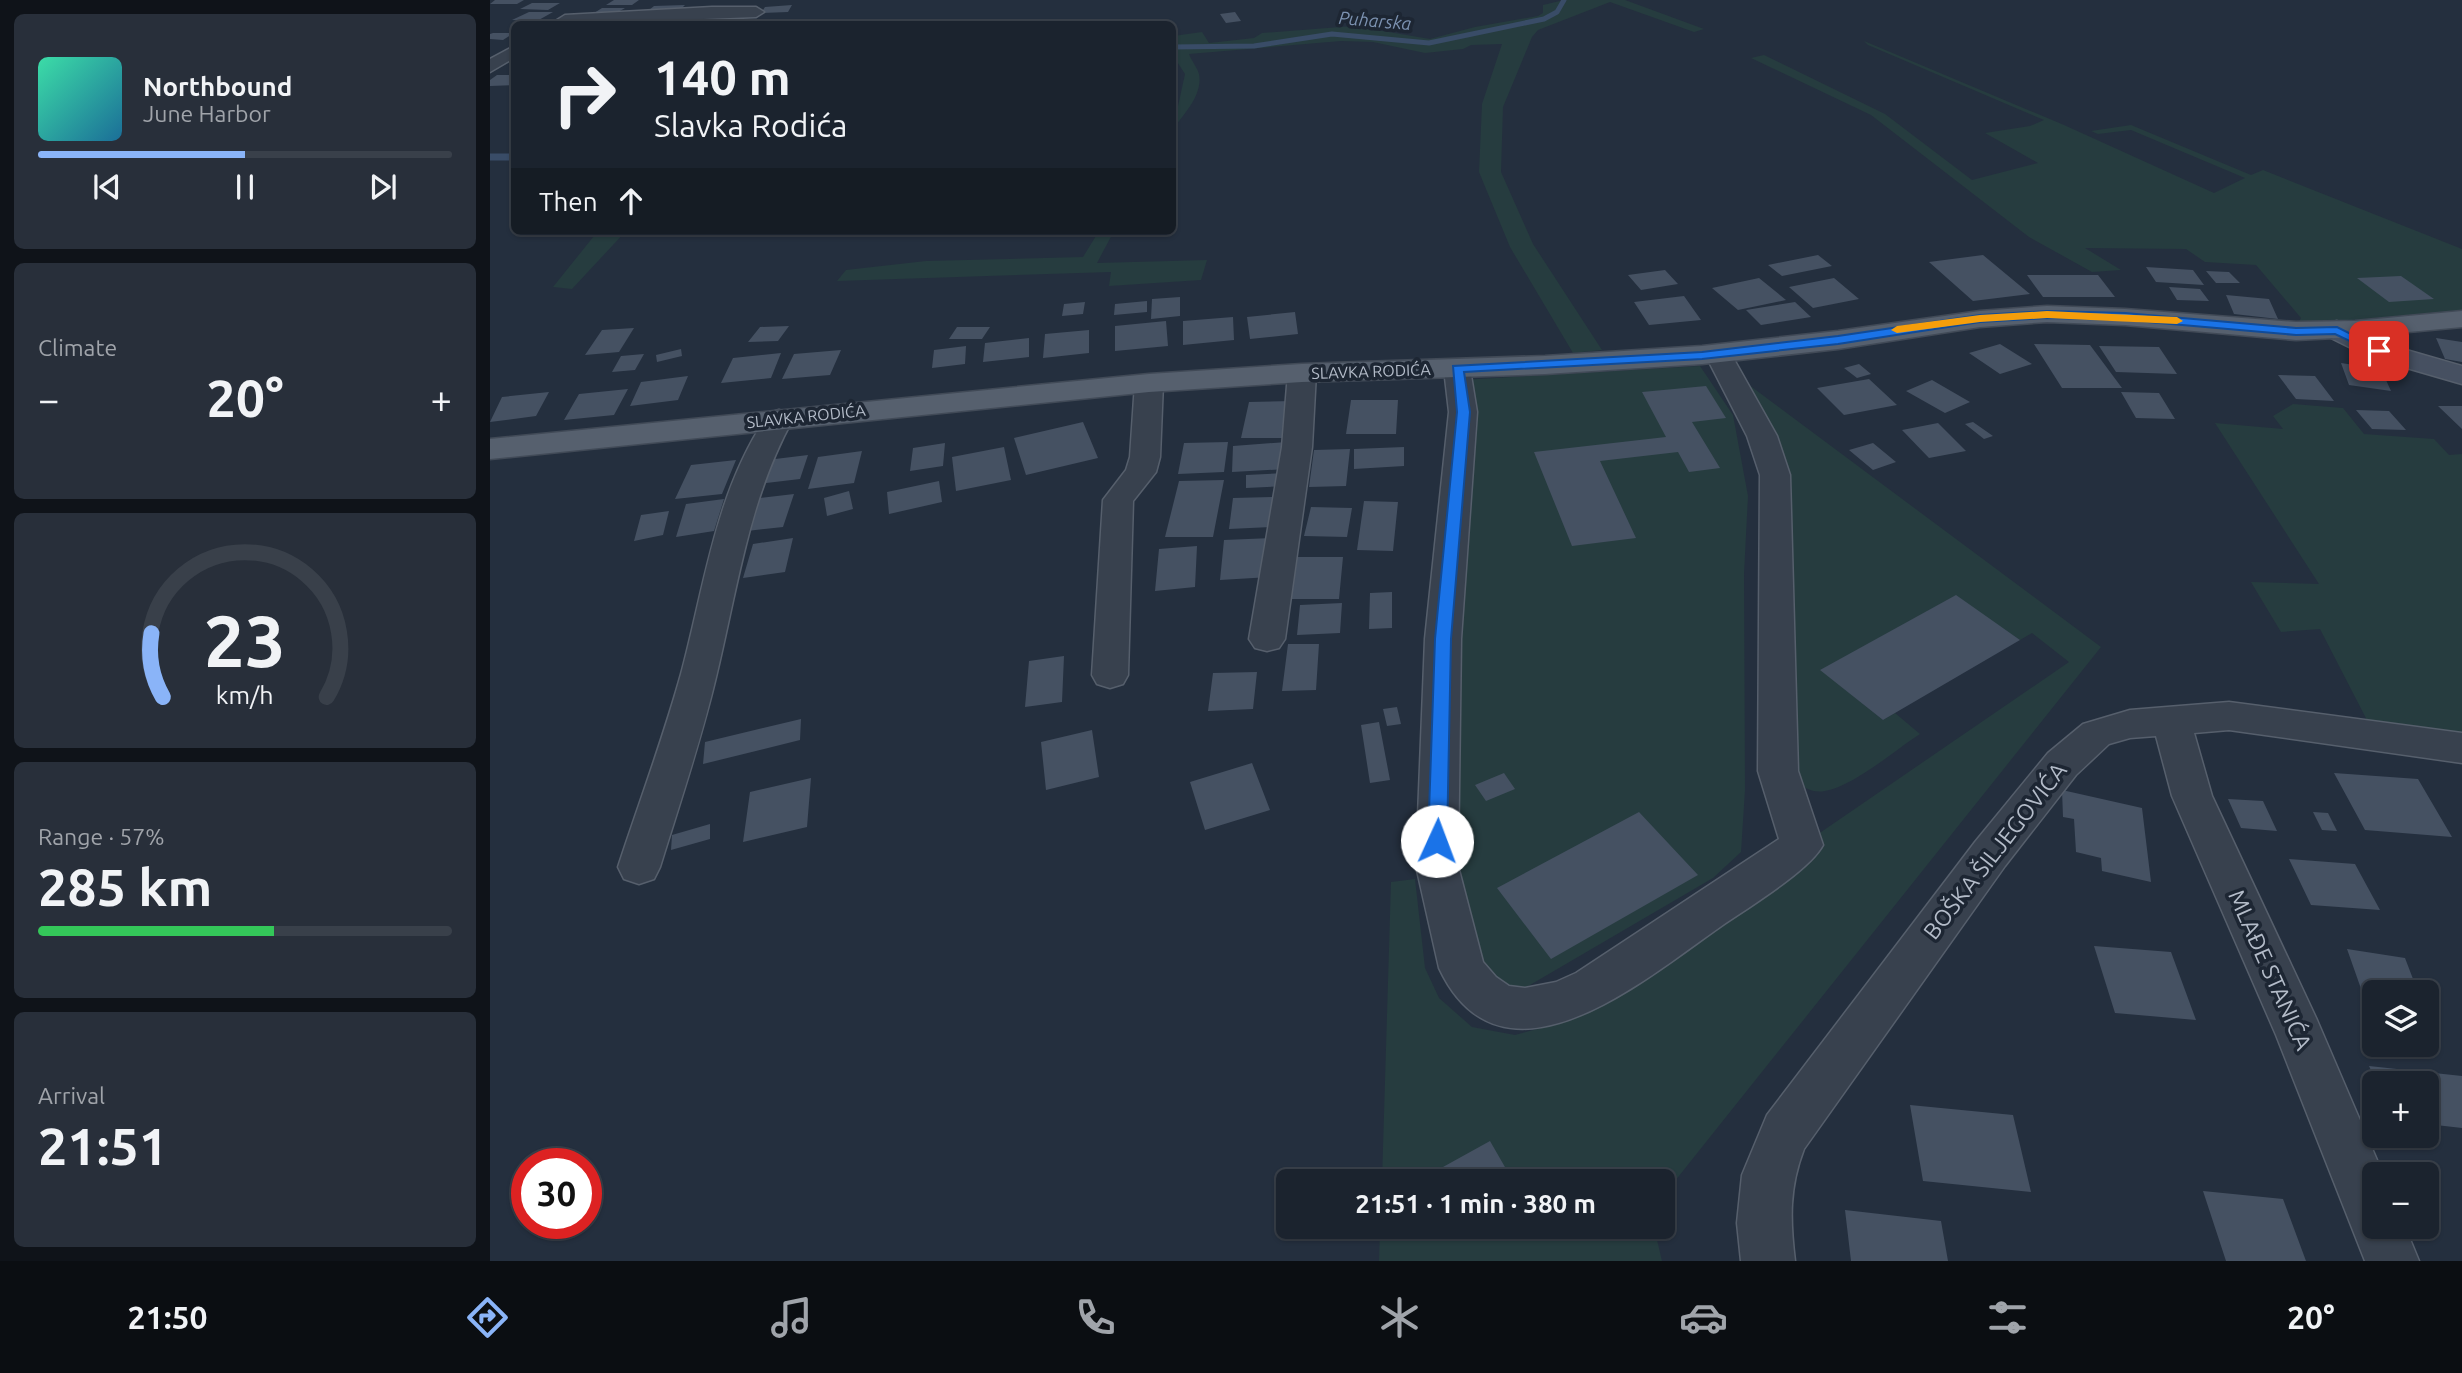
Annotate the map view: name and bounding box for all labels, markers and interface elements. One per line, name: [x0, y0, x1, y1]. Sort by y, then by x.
water label: Puharska: [1338, 7, 1413, 33]
icon: right: [539, 49, 630, 140]
text: 140 m: [654, 49, 791, 104]
text: Northbound: [143, 72, 292, 101]
text: June Harbor: [143, 101, 271, 126]
text: Slavka Rodića: [654, 107, 847, 143]
icon: previous: [88, 168, 126, 206]
icon: pause: [226, 168, 264, 206]
icon: next: [364, 168, 402, 206]
icon: ahead: [612, 182, 650, 220]
text: Then: [539, 187, 598, 216]
pin: [2349, 321, 2409, 381]
icon: arrive: [2360, 332, 2398, 370]
text: Climate: [38, 335, 117, 360]
street label: SLAVKA RODIĆA: [1311, 359, 1432, 382]
text: 20°: [206, 369, 284, 427]
text: −: [38, 378, 59, 420]
text: +: [431, 378, 452, 420]
street label: SLAVKA RODIĆA: [746, 400, 867, 431]
text: 23: [204, 599, 286, 681]
text: km/h: [216, 680, 274, 708]
street label: BOŠKA ŠILJEGOVIĆA: [1917, 757, 2071, 944]
position arrow: [1400, 804, 1474, 878]
text: Range · 57%: [38, 824, 165, 849]
text: 285 km: [38, 858, 212, 916]
street label: MLAĐE STANIĆA: [2224, 886, 2318, 1054]
map controls: [2362, 980, 2439, 1239]
button: layers: [2362, 980, 2439, 1057]
button: +: [2362, 1071, 2439, 1148]
text: Arrival: [38, 1083, 105, 1108]
text: 21:51: [38, 1117, 168, 1175]
speed limit sign: 30: [511, 1148, 602, 1239]
button: −: [2362, 1162, 2439, 1239]
text: 21:51 · 1 min · 380 m: [1355, 1189, 1596, 1218]
icon: directions: [463, 1293, 512, 1342]
icon: music: [767, 1293, 816, 1342]
icon: phone: [1071, 1293, 1120, 1342]
icon: climate: [1375, 1293, 1424, 1342]
icon: car: [1679, 1293, 1728, 1342]
icon: filters: [1983, 1293, 2032, 1342]
text: 21:50: [128, 1299, 208, 1335]
text: 20°: [2287, 1299, 2334, 1335]

